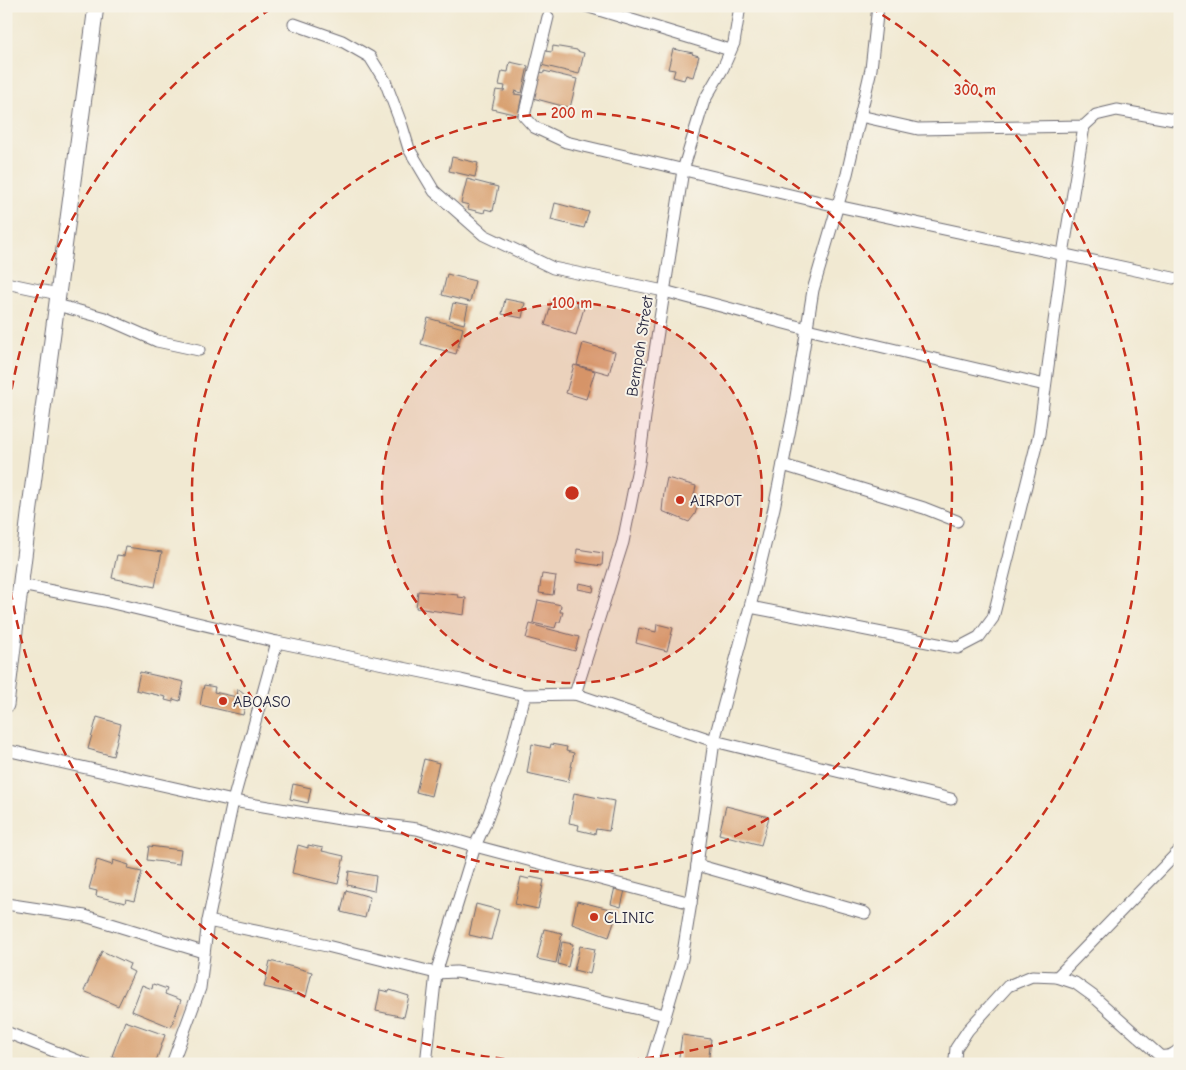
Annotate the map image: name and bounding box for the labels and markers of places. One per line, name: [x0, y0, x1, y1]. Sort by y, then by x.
centre of rings: [563, 484, 581, 502]
place label: AIRPOT: [690, 492, 743, 510]
marker: AIRPOT: [674, 494, 686, 506]
place label: ABOASO: [233, 693, 291, 711]
marker: ABOASO: [217, 695, 229, 707]
place label: CLINIC: [604, 909, 654, 927]
marker: CLINIC: [588, 911, 600, 923]

